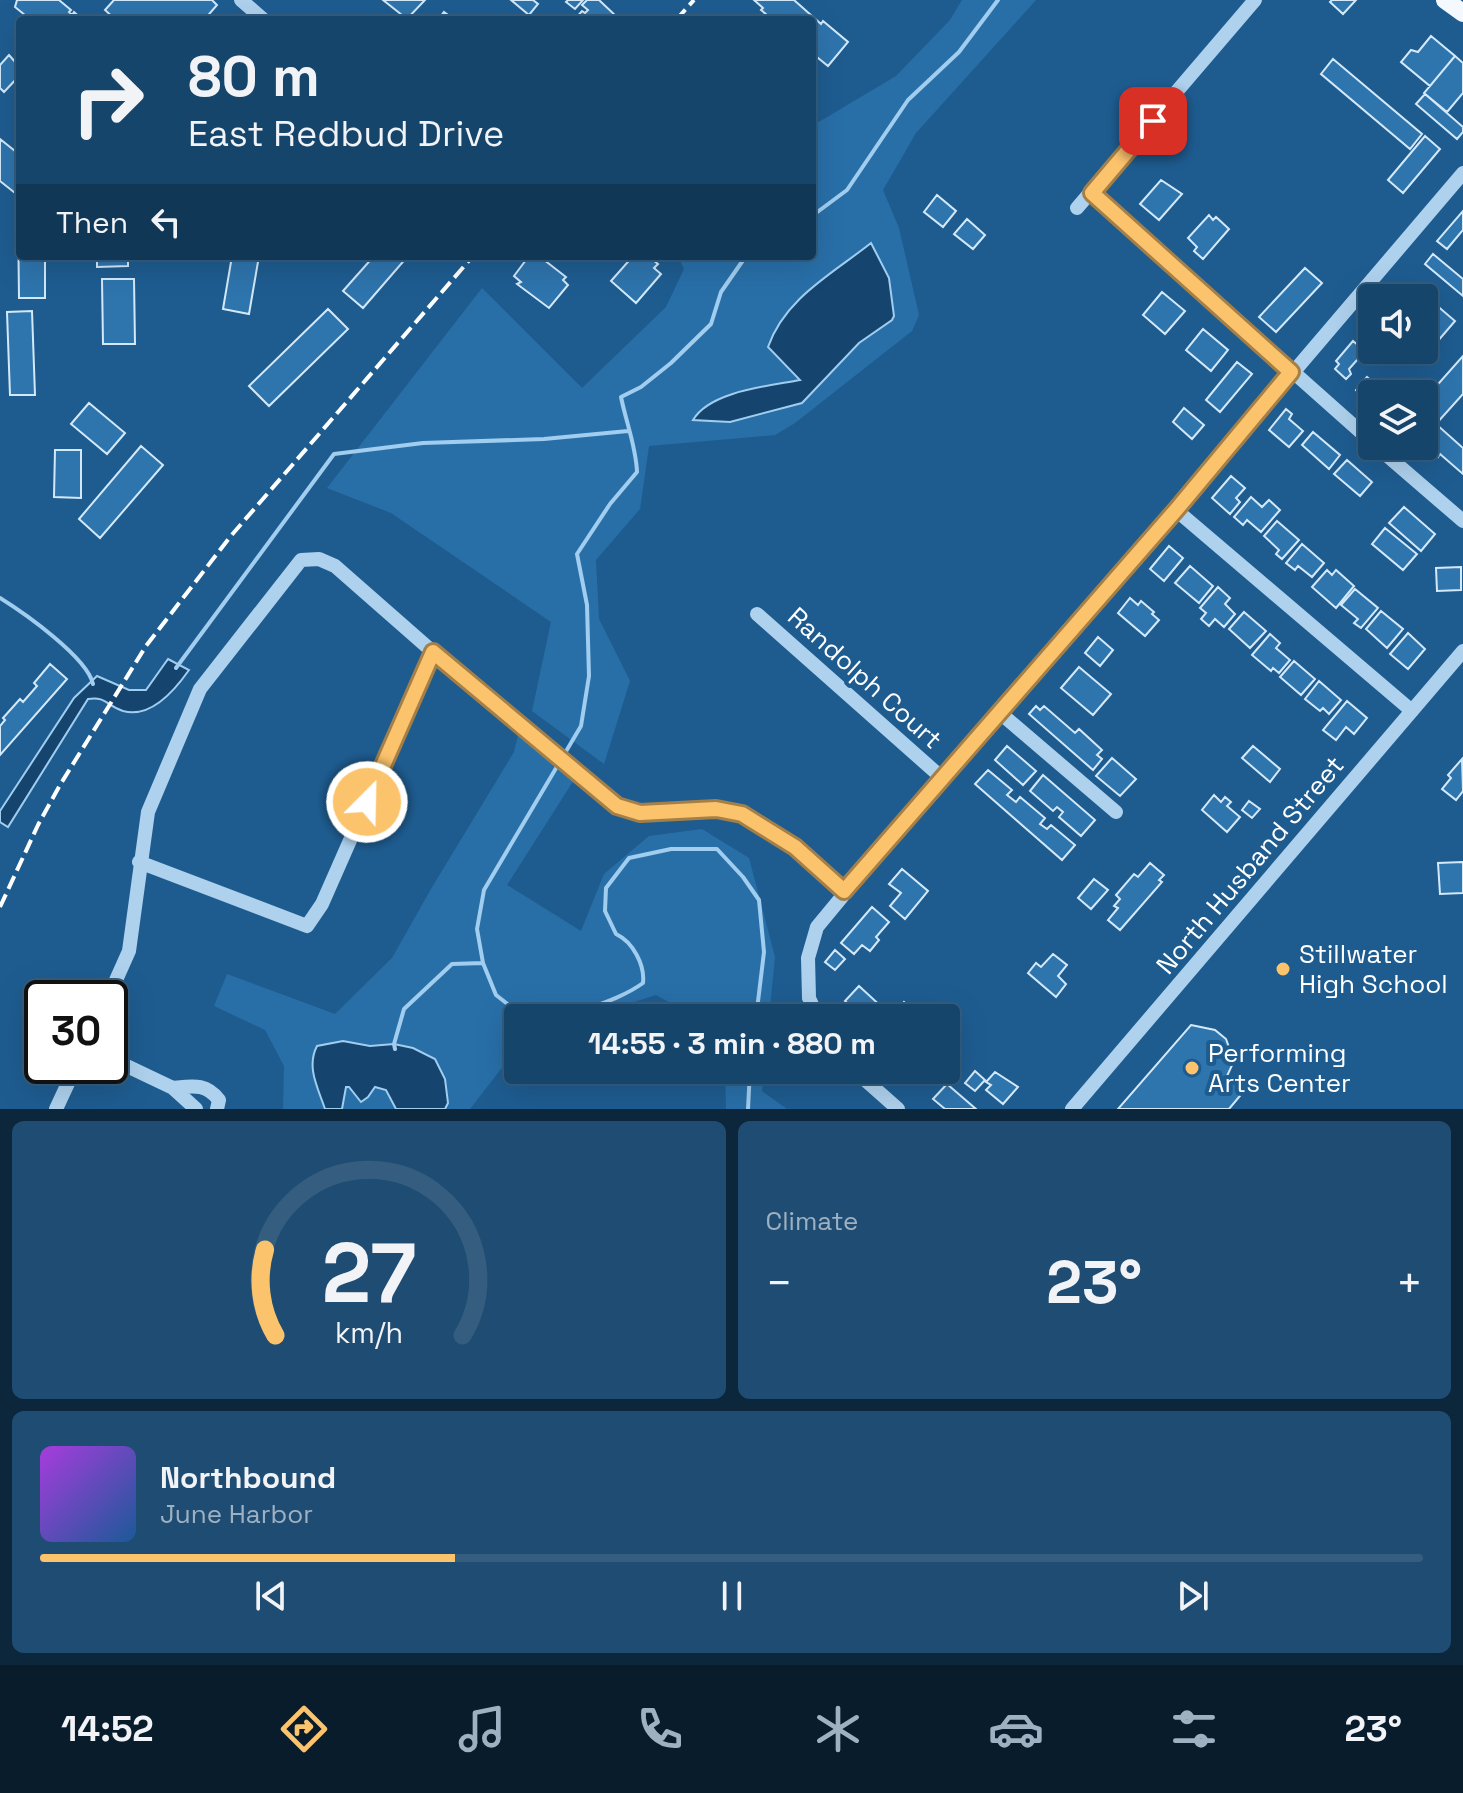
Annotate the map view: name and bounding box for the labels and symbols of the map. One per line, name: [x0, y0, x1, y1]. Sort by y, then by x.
pin: [1119, 87, 1187, 155]
street label: Randolph Court: [781, 600, 949, 756]
street label: North Husband Street: [1149, 749, 1351, 981]
position arrow: [325, 760, 409, 844]
place label: Stillwater High School: [1299, 937, 1448, 1001]
marker: Stillwater High School: [1274, 960, 1292, 978]
speed limit sign: 30: [24, 980, 128, 1084]
place label: Performing Arts Center: [1208, 1036, 1351, 1100]
marker: Performing Arts Center: [1183, 1059, 1201, 1077]

